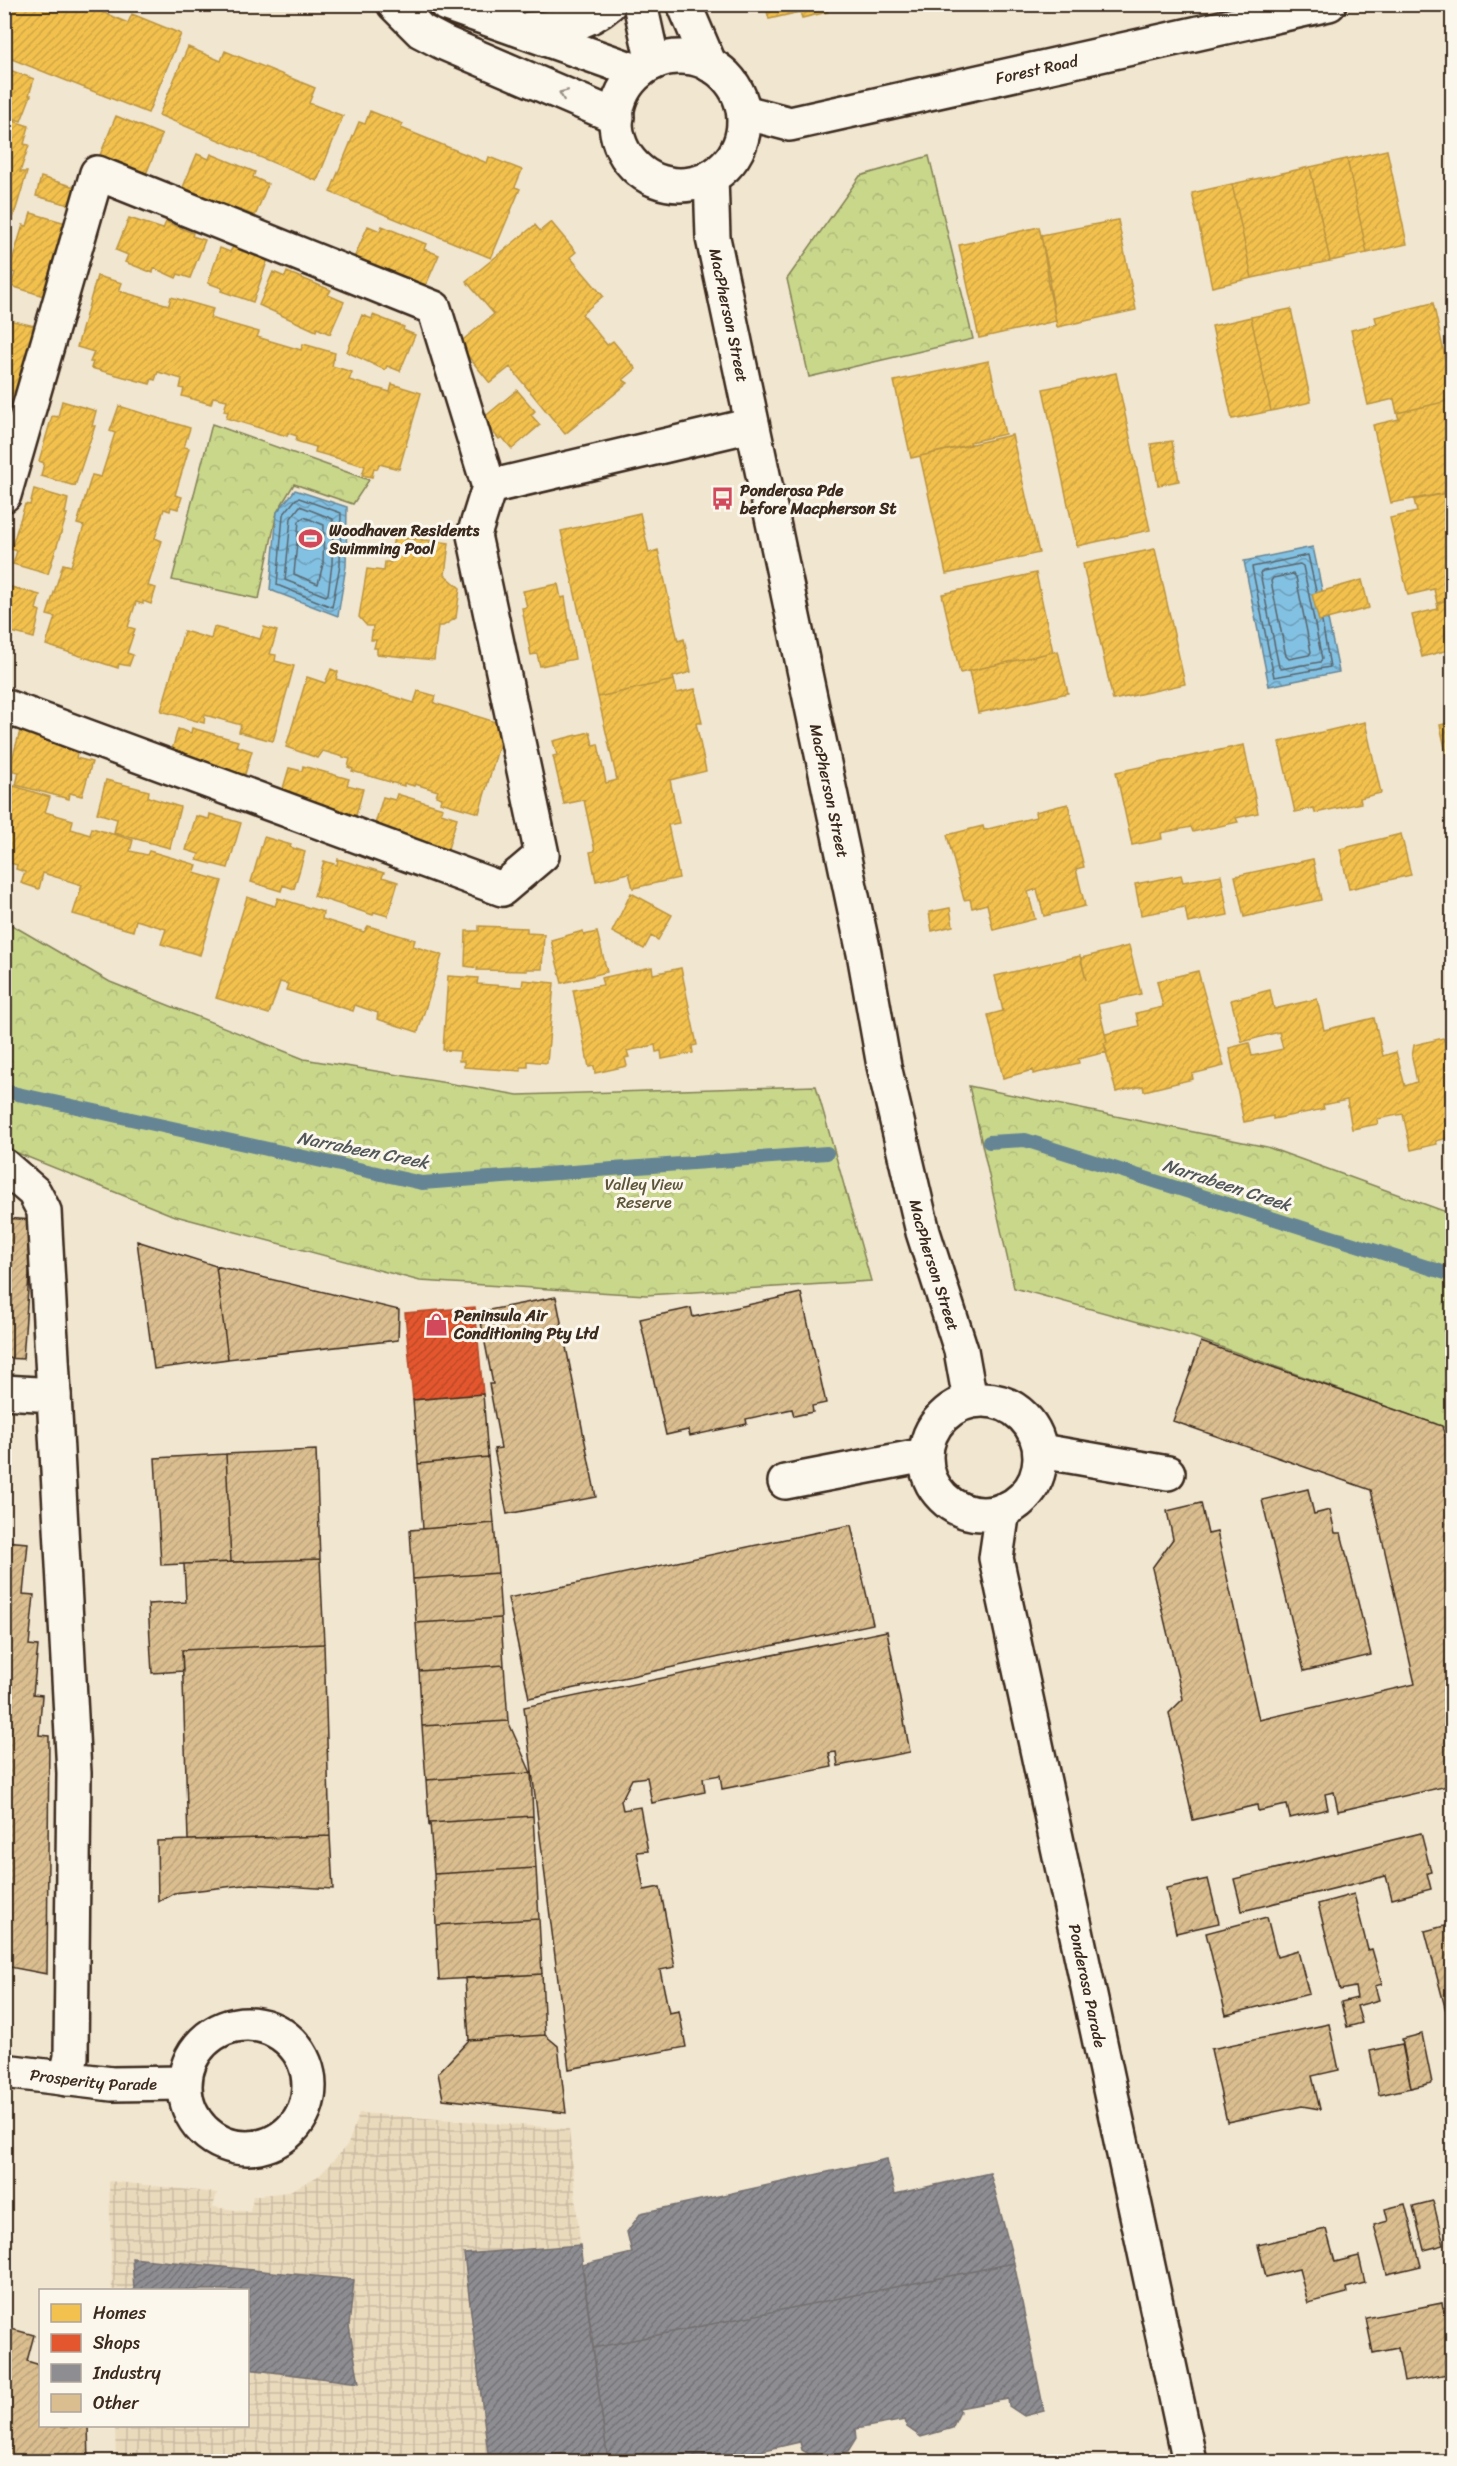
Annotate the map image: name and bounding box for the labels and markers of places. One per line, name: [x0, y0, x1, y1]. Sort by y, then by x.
place label: Ponderosa Pde before Macpherson St: [739, 476, 896, 523]
bus stop icon: Ponderosa Pde before Macpherson St: [709, 486, 735, 512]
place label: Woodhaven Residents Swimming Pool: [328, 516, 480, 563]
sports icon: Woodhaven Residents Swimming Pool: [298, 526, 324, 552]
place label: Peninsula Air Conditioning Pty Ltd: [453, 1301, 599, 1348]
shop icon: Peninsula Air Conditioning Pty Ltd: [423, 1311, 449, 1337]

